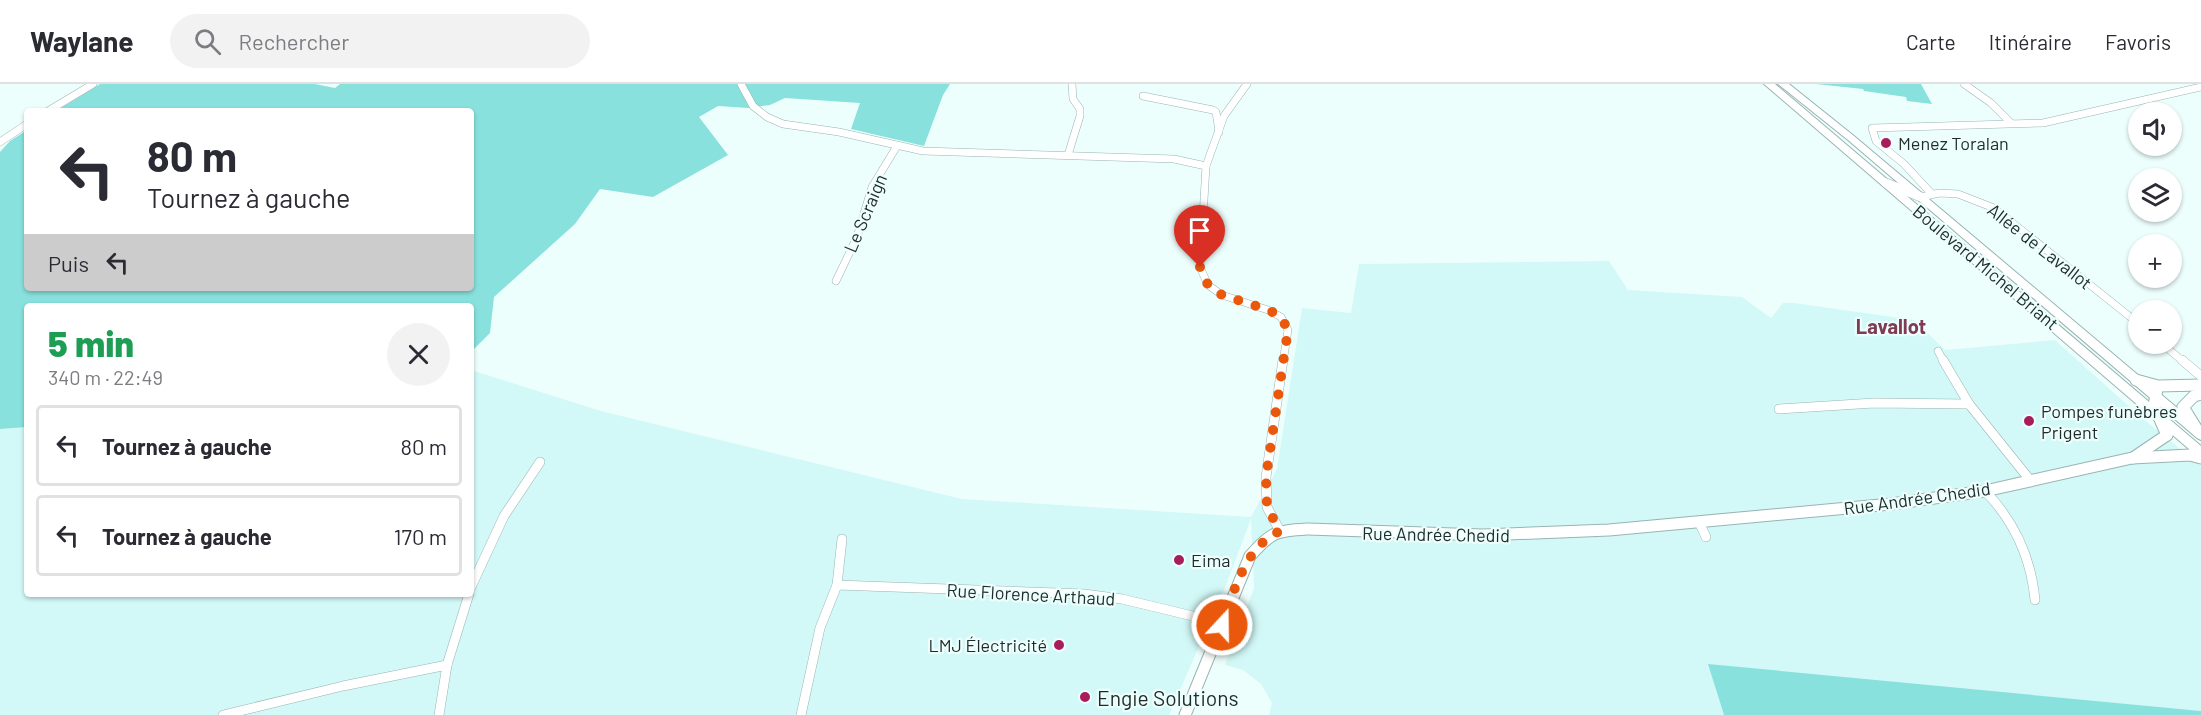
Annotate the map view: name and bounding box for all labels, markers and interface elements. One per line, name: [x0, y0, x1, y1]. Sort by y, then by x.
search box: [170, 14, 590, 68]
text: Waylane: [30, 24, 134, 58]
icon: search: [191, 25, 224, 58]
text: Rechercher: [239, 28, 349, 54]
text: Carte: [1906, 29, 1956, 54]
text: Itinéraire: [1989, 29, 2072, 54]
text: Favoris: [2105, 29, 2171, 54]
map controls: [2128, 102, 2182, 354]
button: sound: [2128, 102, 2182, 156]
text: 80 m: [147, 130, 237, 180]
icon: left: [48, 132, 126, 210]
place label: Menez Toralan: [1898, 132, 2009, 154]
marker: Menez Toralan: [1879, 136, 1893, 150]
button: layers: [2128, 168, 2182, 222]
street label: Le Scraign: [839, 171, 891, 255]
text: Tournez à gauche: [147, 181, 350, 213]
street label: Allée de Lavallot: [1983, 198, 2097, 294]
street label: Boulevard Michel Briant: [1909, 200, 2063, 334]
pin: [1174, 205, 1225, 267]
icon: arrive: [1183, 214, 1216, 247]
button: +: [2128, 234, 2182, 288]
icon: left: [101, 246, 134, 279]
text: Puis: [48, 250, 89, 276]
button: −: [2128, 300, 2182, 354]
district label: Lavallot: [1856, 314, 1926, 338]
text: 5 min: [48, 321, 134, 364]
button: close: [387, 323, 450, 386]
text: 340 m · 22:49: [48, 365, 163, 389]
place label: Pompes funèbres Prigent: [2041, 400, 2177, 443]
marker: Pompes funèbres Prigent: [2022, 414, 2036, 428]
icon: left: [51, 429, 84, 462]
text: Tournez à gauche: [102, 433, 272, 459]
text: 80 m: [401, 433, 447, 459]
street label: Rue Andrée Chedid: [1842, 477, 1992, 519]
icon: left: [51, 519, 84, 552]
street label: Rue Andrée Chedid: [1362, 522, 1510, 546]
text: Tournez à gauche: [102, 523, 272, 549]
text: 170 m: [394, 523, 447, 549]
place label: Eima: [1191, 549, 1231, 571]
marker: Eima: [1172, 553, 1186, 567]
street label: Rue Florence Arthaud: [946, 579, 1116, 609]
position arrow: [1190, 593, 1254, 657]
place label: LMJ Électricité: [928, 634, 1047, 656]
marker: LMJ Électricité: [1052, 638, 1066, 652]
place label: Engie Solutions: [1097, 685, 1239, 710]
marker: Engie Solutions: [1078, 690, 1092, 704]

